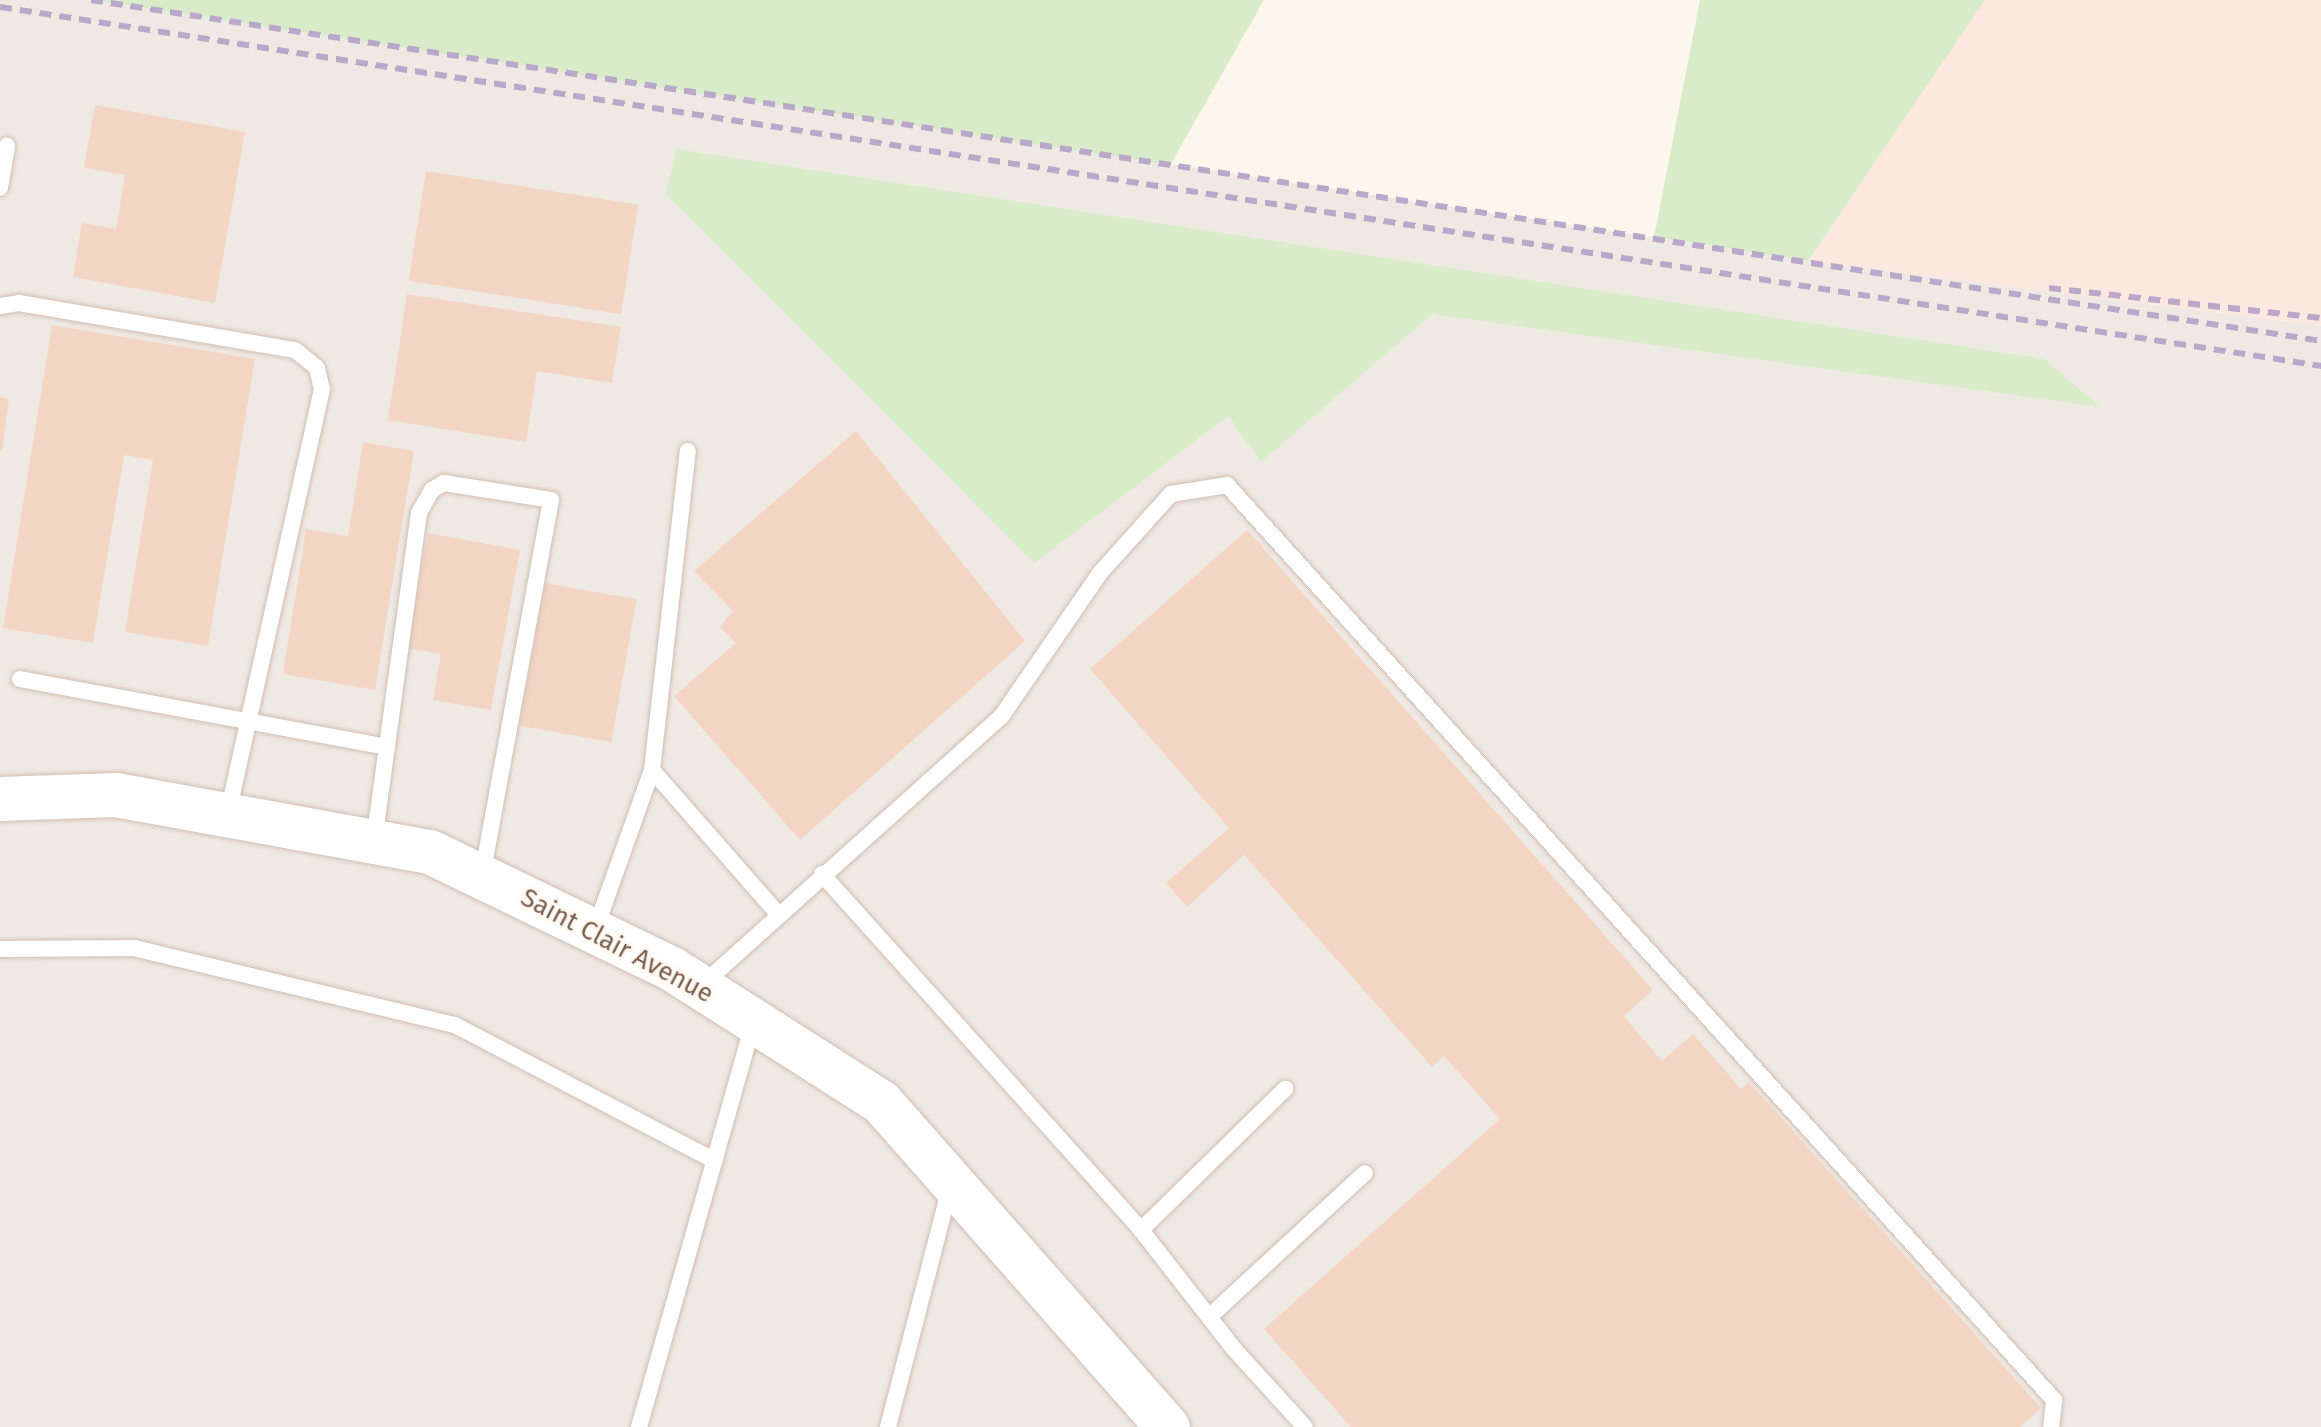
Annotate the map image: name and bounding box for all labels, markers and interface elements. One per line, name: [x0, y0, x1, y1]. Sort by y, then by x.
street label: Saint Clair Avenue: [515, 882, 719, 1010]

